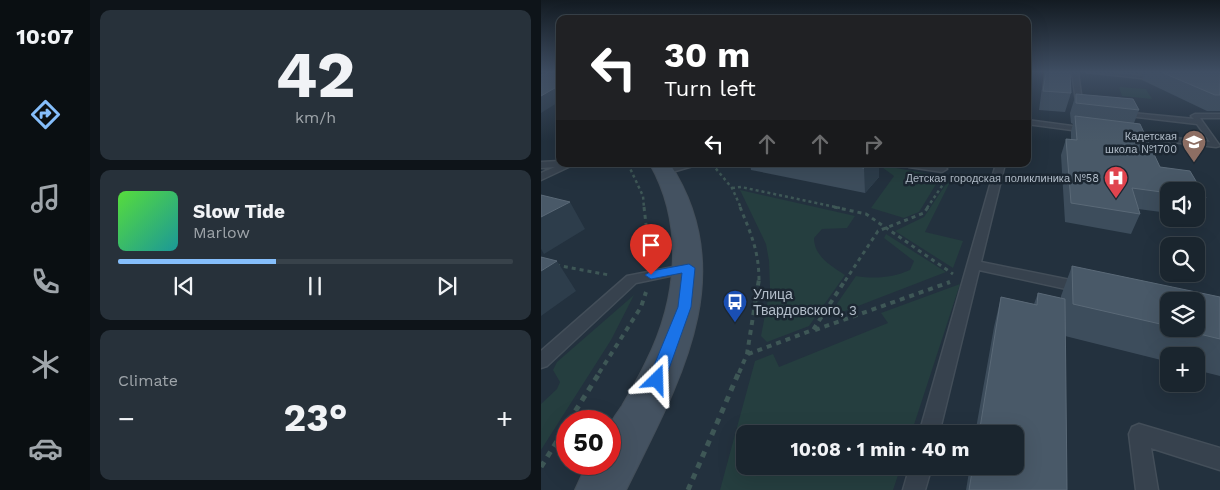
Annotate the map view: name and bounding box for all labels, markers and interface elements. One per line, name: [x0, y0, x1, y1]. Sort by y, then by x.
text: 10:07: [16, 24, 74, 49]
text: 30 m: [664, 34, 750, 76]
icon: left: [581, 35, 646, 100]
text: 42: [276, 37, 355, 113]
text: Turn left: [664, 76, 756, 101]
icon: directions: [28, 97, 63, 132]
text: km/h: [295, 108, 336, 127]
school or university icon: Кадетская школа №1700: [1181, 129, 1207, 163]
icon: left: [700, 130, 728, 158]
icon: ahead: [753, 130, 781, 158]
icon: ahead: [806, 130, 834, 158]
icon: right: [859, 130, 887, 158]
place label: Кадетская школа №1700: [1105, 130, 1177, 156]
hospital icon: Детская городская поликлиника №58: [1103, 165, 1129, 199]
place label: Детская городская поликлиника №58: [906, 172, 1099, 185]
icon: music: [28, 181, 63, 216]
map controls: [1160, 182, 1205, 392]
button: sound: [1160, 182, 1205, 227]
text: Slow Tide: [193, 200, 285, 223]
text: Marlow: [193, 223, 250, 242]
pin: [630, 224, 672, 275]
icon: arrive: [637, 231, 665, 259]
button: search: [1160, 237, 1205, 282]
icon: phone: [28, 264, 63, 299]
icon: previous: [170, 272, 198, 300]
icon: pause: [301, 272, 329, 300]
icon: next: [433, 272, 461, 300]
place label: Улица Твардовского, 3: [753, 286, 857, 318]
bus stop icon: Улица Твардовского, 3: [722, 289, 748, 323]
button: layers: [1160, 292, 1205, 337]
icon: climate: [28, 347, 63, 382]
button: +: [1160, 347, 1205, 392]
position arrow: [630, 353, 682, 405]
text: Climate: [118, 371, 178, 390]
text: 23°: [284, 396, 348, 440]
text: −: [118, 402, 135, 435]
text: +: [496, 402, 513, 435]
speed limit sign: 50: [556, 410, 621, 475]
icon: car: [28, 431, 63, 466]
text: 10:08 · 1 min · 40 m: [791, 438, 969, 461]

